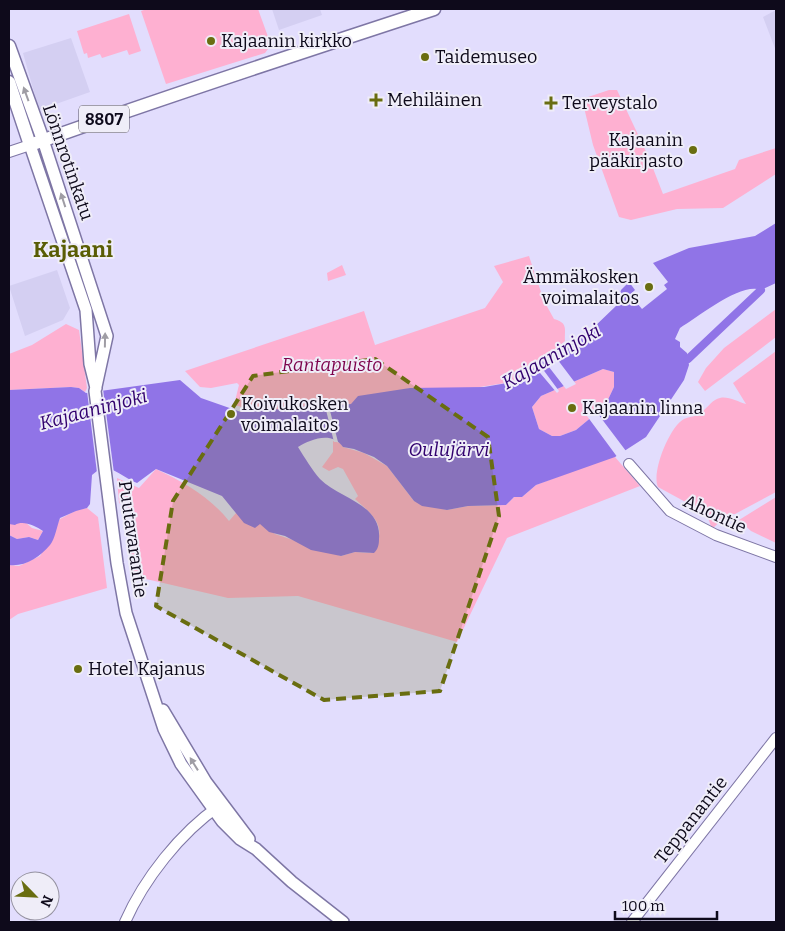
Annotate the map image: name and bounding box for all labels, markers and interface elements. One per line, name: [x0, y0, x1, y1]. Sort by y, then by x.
place label: Kajaanin kirkko: [221, 30, 352, 52]
marker: Kajaanin kirkko: [205, 35, 217, 47]
place label: Taidemuseo: [435, 46, 537, 68]
marker: Taidemuseo: [419, 51, 431, 63]
one-way arrow: [22, 87, 29, 102]
place label: Mehiläinen: [387, 89, 483, 111]
place label: Terveystalo: [562, 92, 658, 114]
marker: Mehiläinen: [369, 93, 383, 107]
marker: Terveystalo: [544, 96, 558, 110]
street label: Lönnrotinkatu: [38, 101, 98, 223]
road number: 8807: [79, 106, 129, 132]
place label: Kajaanin pääkirjasto: [589, 129, 684, 172]
marker: Kajaanin pääkirjasto: [687, 144, 699, 156]
one-way arrow: [59, 193, 66, 208]
district label: Kajaani: [33, 236, 113, 263]
place label: Ämmäkosken voimalaitos: [523, 266, 640, 309]
marker: Ämmäkosken voimalaitos: [643, 281, 655, 293]
water label: Kajaaninjoki: [498, 319, 605, 394]
one-way arrow: [101, 332, 109, 348]
park label: Rantapuisto: [282, 354, 382, 376]
water label: Kajaaninjoki: [37, 384, 149, 435]
place label: Koivukosken voimalaitos: [240, 393, 349, 436]
place label: Kajaanin linna: [582, 397, 703, 419]
marker: Kajaanin linna: [566, 402, 578, 414]
marker: Koivukosken voimalaitos: [225, 408, 237, 420]
water label: Oulujärvi: [408, 438, 490, 461]
street label: Puutavarantie: [114, 479, 152, 599]
street label: Ahontie: [680, 490, 750, 538]
place label: Hotel Kajanus: [88, 658, 205, 680]
marker: Hotel Kajanus: [72, 663, 84, 675]
one-way arrow: [190, 757, 199, 770]
street label: Teppanantie: [650, 772, 732, 868]
north arrow: [10, 871, 60, 921]
scale bar: [615, 888, 718, 920]
text: N: [36, 893, 56, 910]
text: 100 m: [622, 897, 665, 915]

